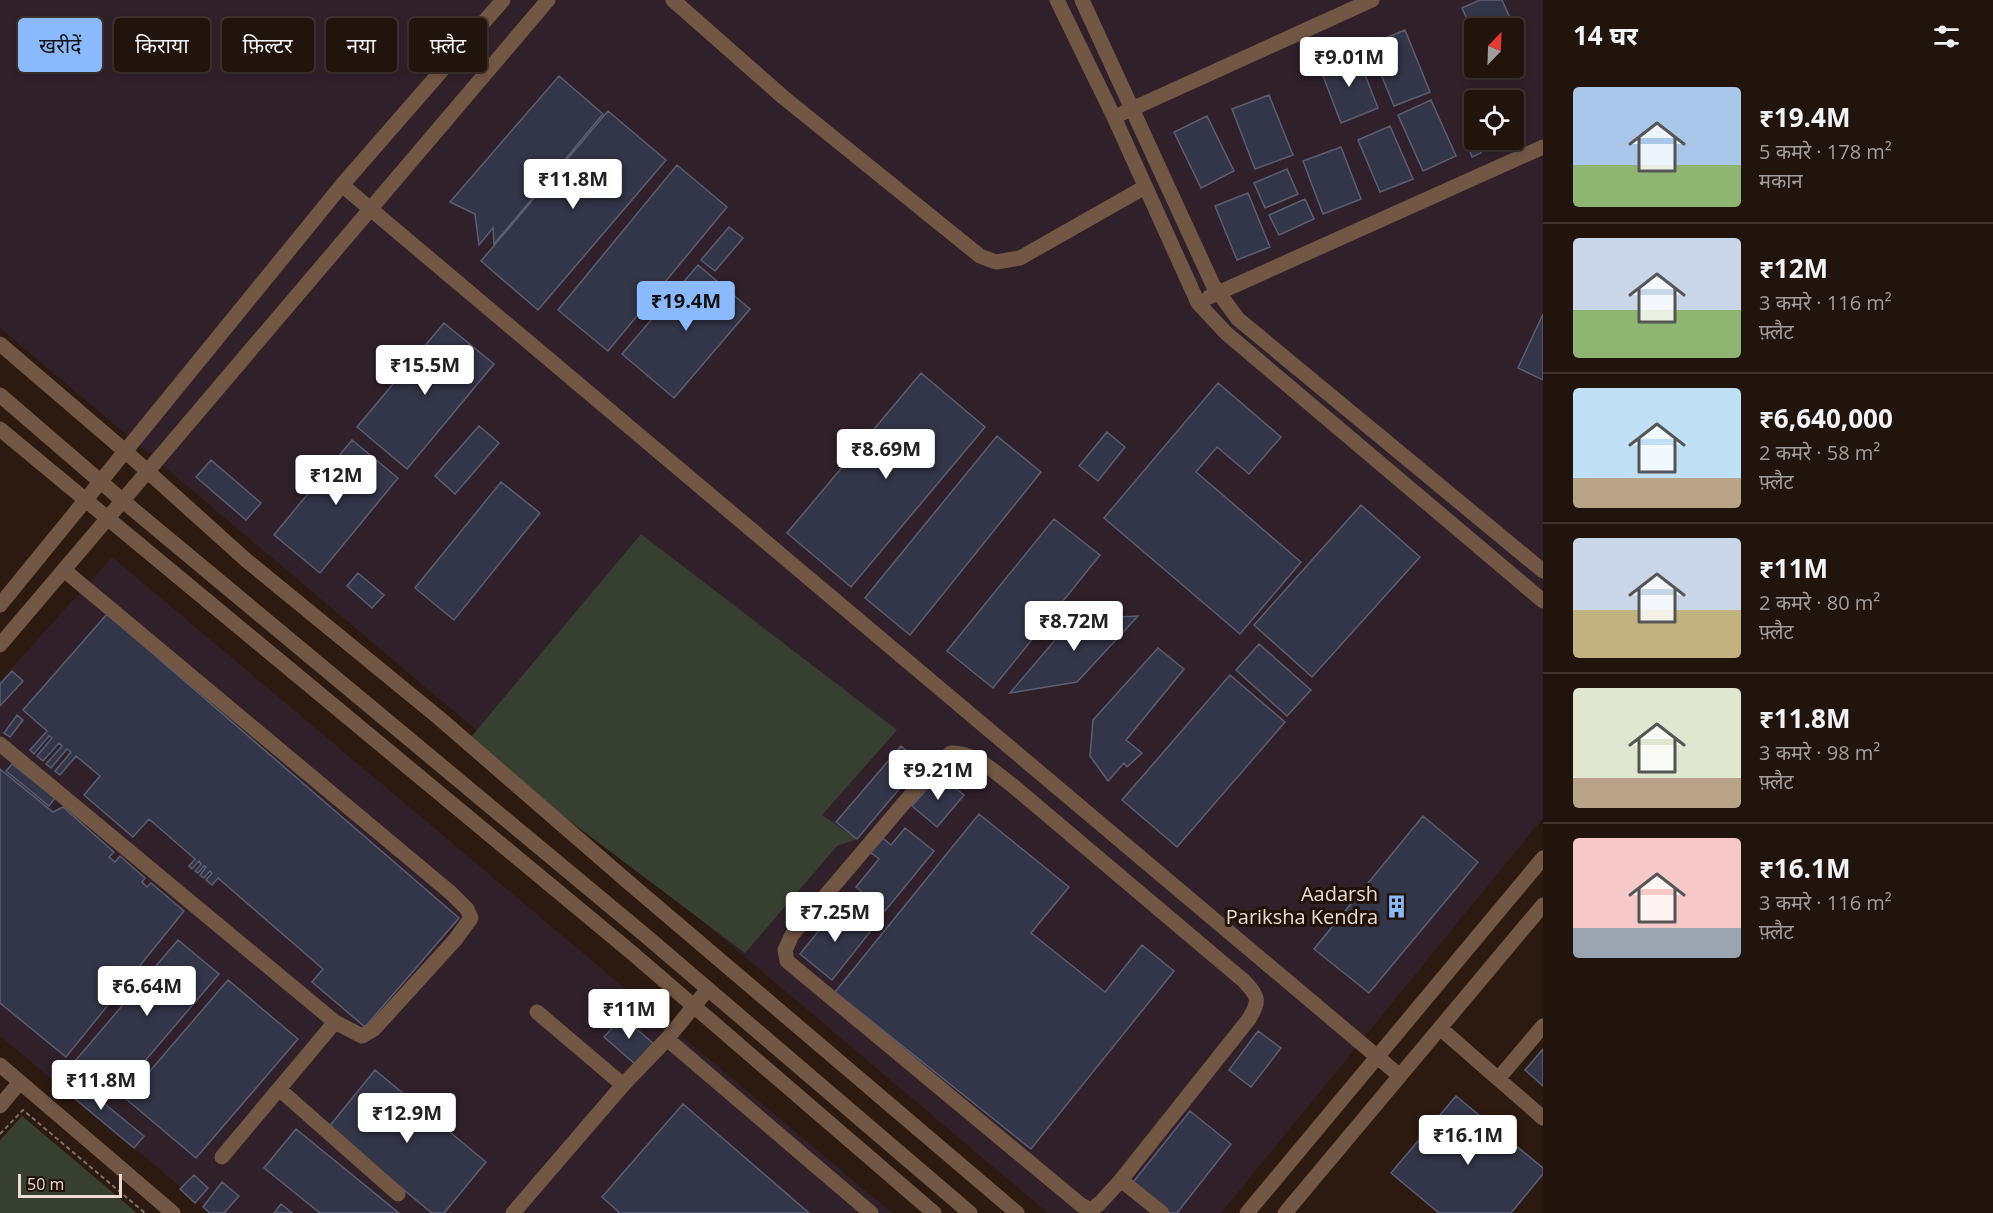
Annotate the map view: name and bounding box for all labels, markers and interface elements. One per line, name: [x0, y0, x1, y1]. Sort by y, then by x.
text: 14 घर: [1573, 17, 1638, 53]
chip: खरीदें: [18, 18, 102, 72]
chip: किराया: [114, 18, 210, 72]
chip: फ़िल्टर: [222, 18, 314, 72]
chip: नया: [326, 18, 397, 72]
chip: फ़्लैट: [409, 18, 487, 72]
north arrow: [1464, 18, 1524, 78]
map controls: [1464, 18, 1524, 150]
icon: filters: [1930, 20, 1963, 53]
pin: ₹9.01M: [1300, 37, 1398, 88]
text: ₹9.01M: [1314, 43, 1384, 70]
button: locate: [1464, 90, 1524, 150]
text: ₹19.4M: [1759, 99, 1850, 135]
icon: home: [1621, 111, 1693, 183]
text: 5 कमरे · 178 m²: [1759, 138, 1892, 165]
pin: ₹11.8M: [524, 159, 622, 210]
text: ₹11.8M: [538, 165, 608, 192]
text: मकान: [1759, 167, 1803, 194]
text: ₹12M: [1759, 250, 1828, 286]
icon: home: [1621, 262, 1693, 334]
pin: ₹19.4M: [637, 281, 735, 332]
text: ₹19.4M: [651, 287, 721, 314]
text: 3 कमरे · 116 m²: [1759, 289, 1892, 316]
text: फ़्लैट: [1759, 318, 1794, 345]
pin: ₹15.5M: [376, 345, 474, 396]
text: ₹15.5M: [390, 351, 460, 378]
text: ₹6,640,000: [1759, 400, 1893, 436]
icon: home: [1621, 412, 1693, 484]
pin: ₹8.69M: [837, 429, 935, 480]
text: ₹8.69M: [851, 435, 921, 462]
text: 2 कमरे · 58 m²: [1759, 439, 1880, 466]
pin: ₹12M: [300, 455, 372, 506]
text: ₹12M: [309, 461, 363, 488]
text: फ़्लैट: [1759, 468, 1794, 495]
text: ₹11M: [1759, 550, 1828, 586]
icon: home: [1621, 562, 1693, 634]
text: 2 कमरे · 80 m²: [1759, 589, 1880, 616]
pin: ₹8.72M: [1025, 601, 1123, 652]
text: ₹8.72M: [1039, 607, 1109, 634]
text: फ़्लैट: [1759, 618, 1794, 645]
text: ₹11.8M: [1759, 700, 1850, 736]
icon: home: [1621, 712, 1693, 784]
text: 3 कमरे · 98 m²: [1759, 739, 1880, 766]
pin: ₹9.21M: [889, 750, 987, 801]
text: ₹9.21M: [903, 756, 973, 783]
text: फ़्लैट: [1759, 768, 1794, 795]
text: ₹16.1M: [1759, 850, 1850, 886]
icon: home: [1621, 862, 1693, 934]
place label: Aadarsh Pariksha Kendra: [1226, 880, 1378, 930]
text: 3 कमरे · 116 m²: [1759, 889, 1892, 916]
pin: ₹7.25M: [786, 892, 884, 943]
building icon: Aadarsh Pariksha Kendra: [1383, 893, 1409, 919]
text: ₹7.25M: [800, 898, 870, 925]
text: फ़्लैट: [1759, 918, 1794, 945]
pin: ₹6.64M: [98, 966, 196, 1017]
text: ₹6.64M: [112, 972, 182, 999]
pin: ₹11M: [593, 989, 665, 1040]
text: ₹11M: [602, 995, 656, 1022]
pin: ₹11.8M: [52, 1060, 150, 1111]
text: ₹11.8M: [66, 1066, 136, 1093]
pin: ₹12.9M: [358, 1093, 456, 1144]
text: ₹12.9M: [372, 1099, 442, 1126]
pin: ₹16.1M: [1419, 1115, 1517, 1166]
text: ₹16.1M: [1433, 1121, 1503, 1148]
scale bar: [18, 1171, 122, 1198]
text: 50 m: [27, 1173, 64, 1195]

